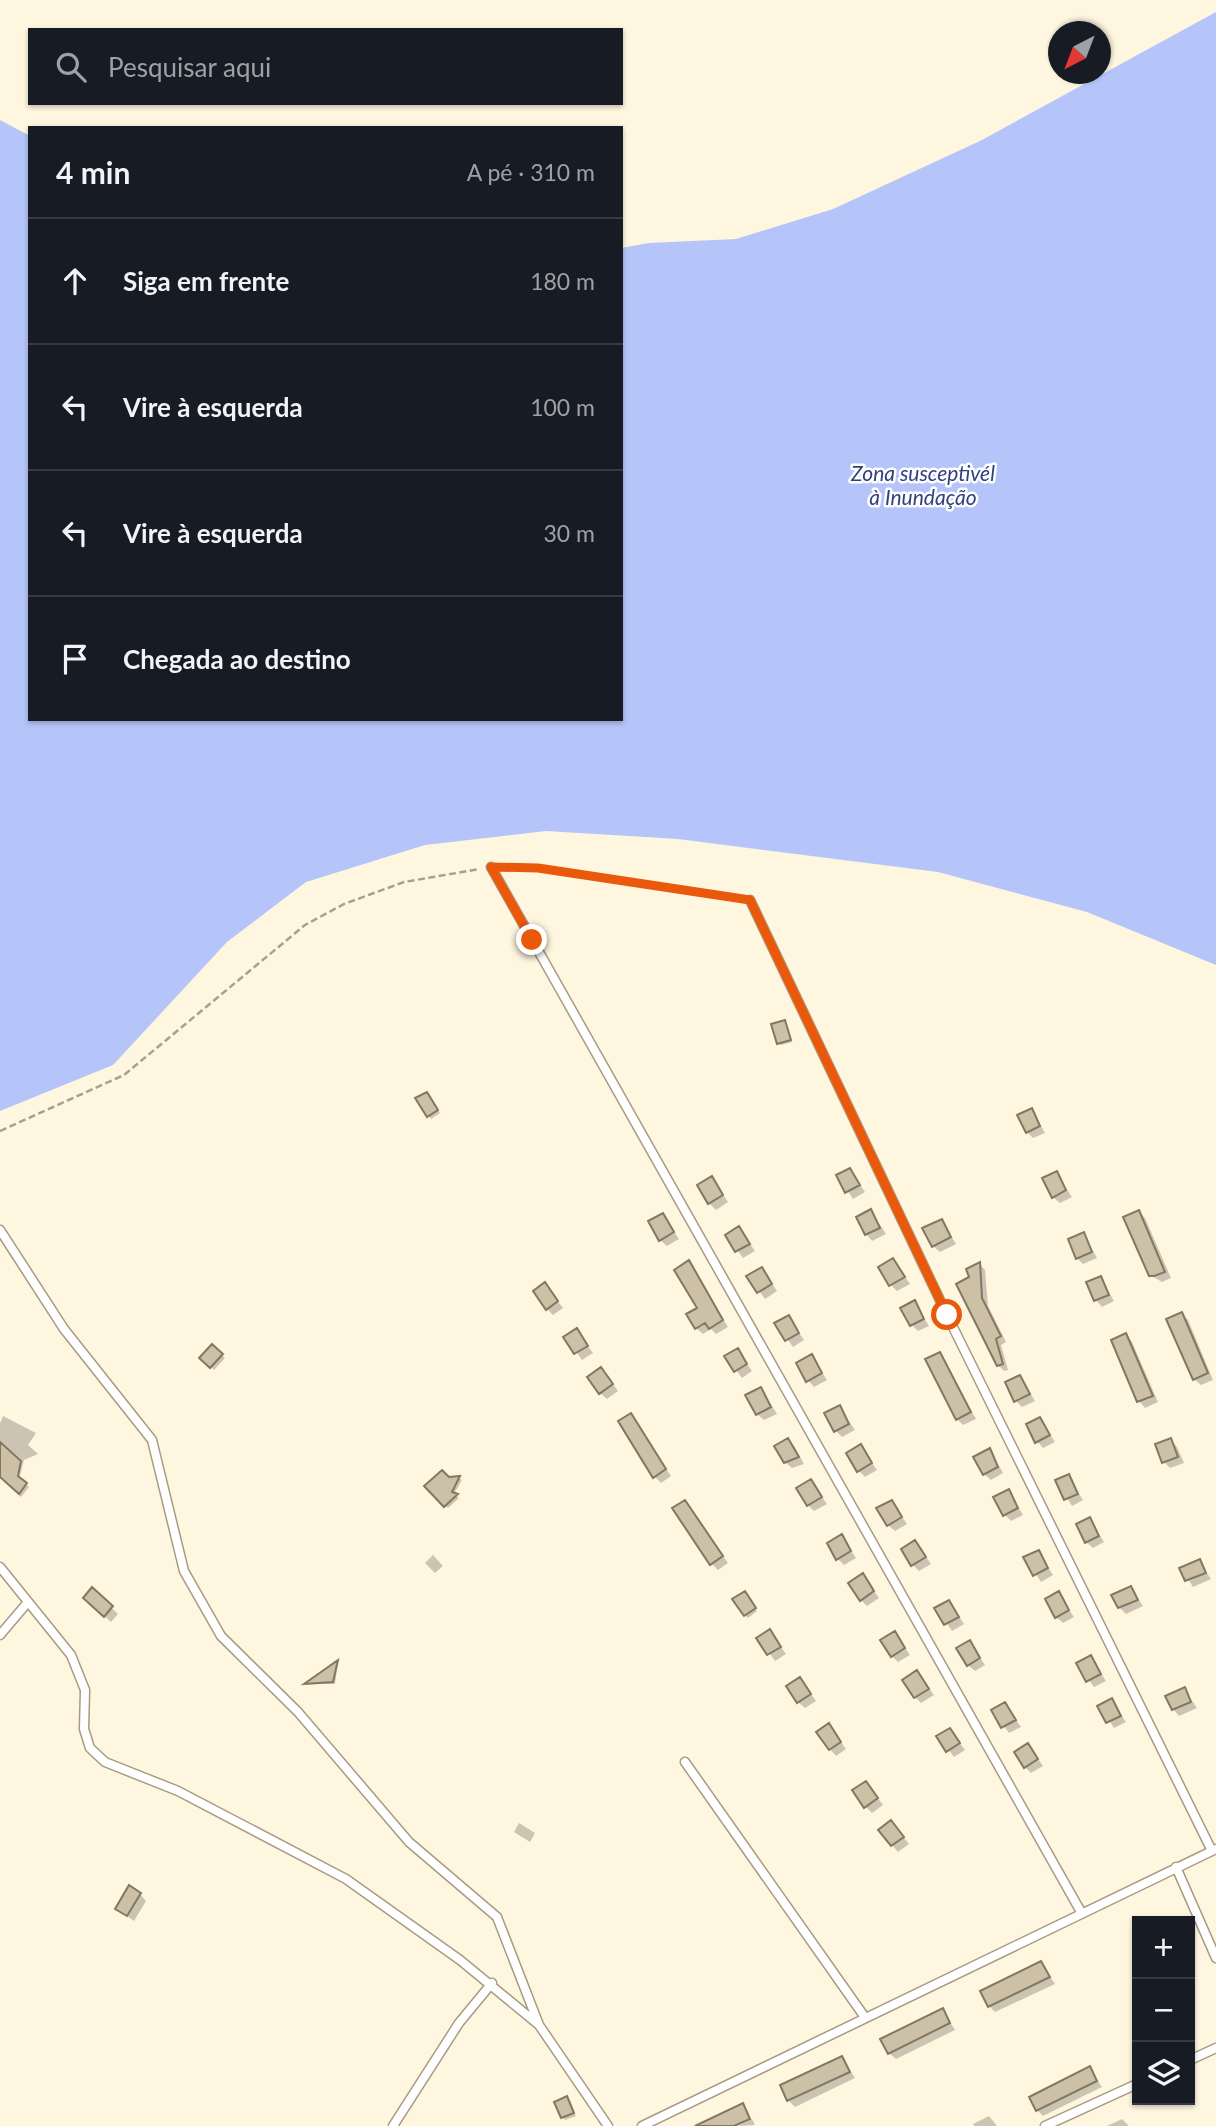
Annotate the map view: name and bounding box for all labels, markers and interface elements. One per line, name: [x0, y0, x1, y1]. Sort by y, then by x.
north arrow: [1048, 21, 1111, 84]
search box: [28, 28, 623, 105]
icon: search: [52, 48, 90, 86]
text: Pesquisar aqui: [108, 51, 271, 83]
text: 4 min: [56, 154, 130, 190]
text: A pé · 310 m: [467, 158, 595, 186]
icon: ahead: [56, 262, 94, 300]
text: Siga em frente: [123, 265, 290, 297]
text: 180 m: [530, 267, 595, 295]
icon: left: [56, 388, 94, 426]
text: Vire à esquerda: [123, 391, 303, 423]
text: 100 m: [530, 393, 595, 421]
water label: Zona susceptivél à Inundação: [850, 460, 995, 509]
icon: left: [56, 514, 94, 552]
text: Vire à esquerda: [123, 517, 303, 549]
text: 30 m: [544, 519, 595, 547]
icon: arrive: [56, 640, 94, 678]
text: Chegada ao destino: [123, 643, 351, 675]
route end: [516, 924, 547, 955]
route start: [931, 1299, 962, 1330]
map controls: [1132, 1916, 1195, 2105]
button: +: [1132, 1916, 1195, 1979]
button: −: [1132, 1979, 1195, 2042]
button: layers: [1132, 2042, 1195, 2105]

